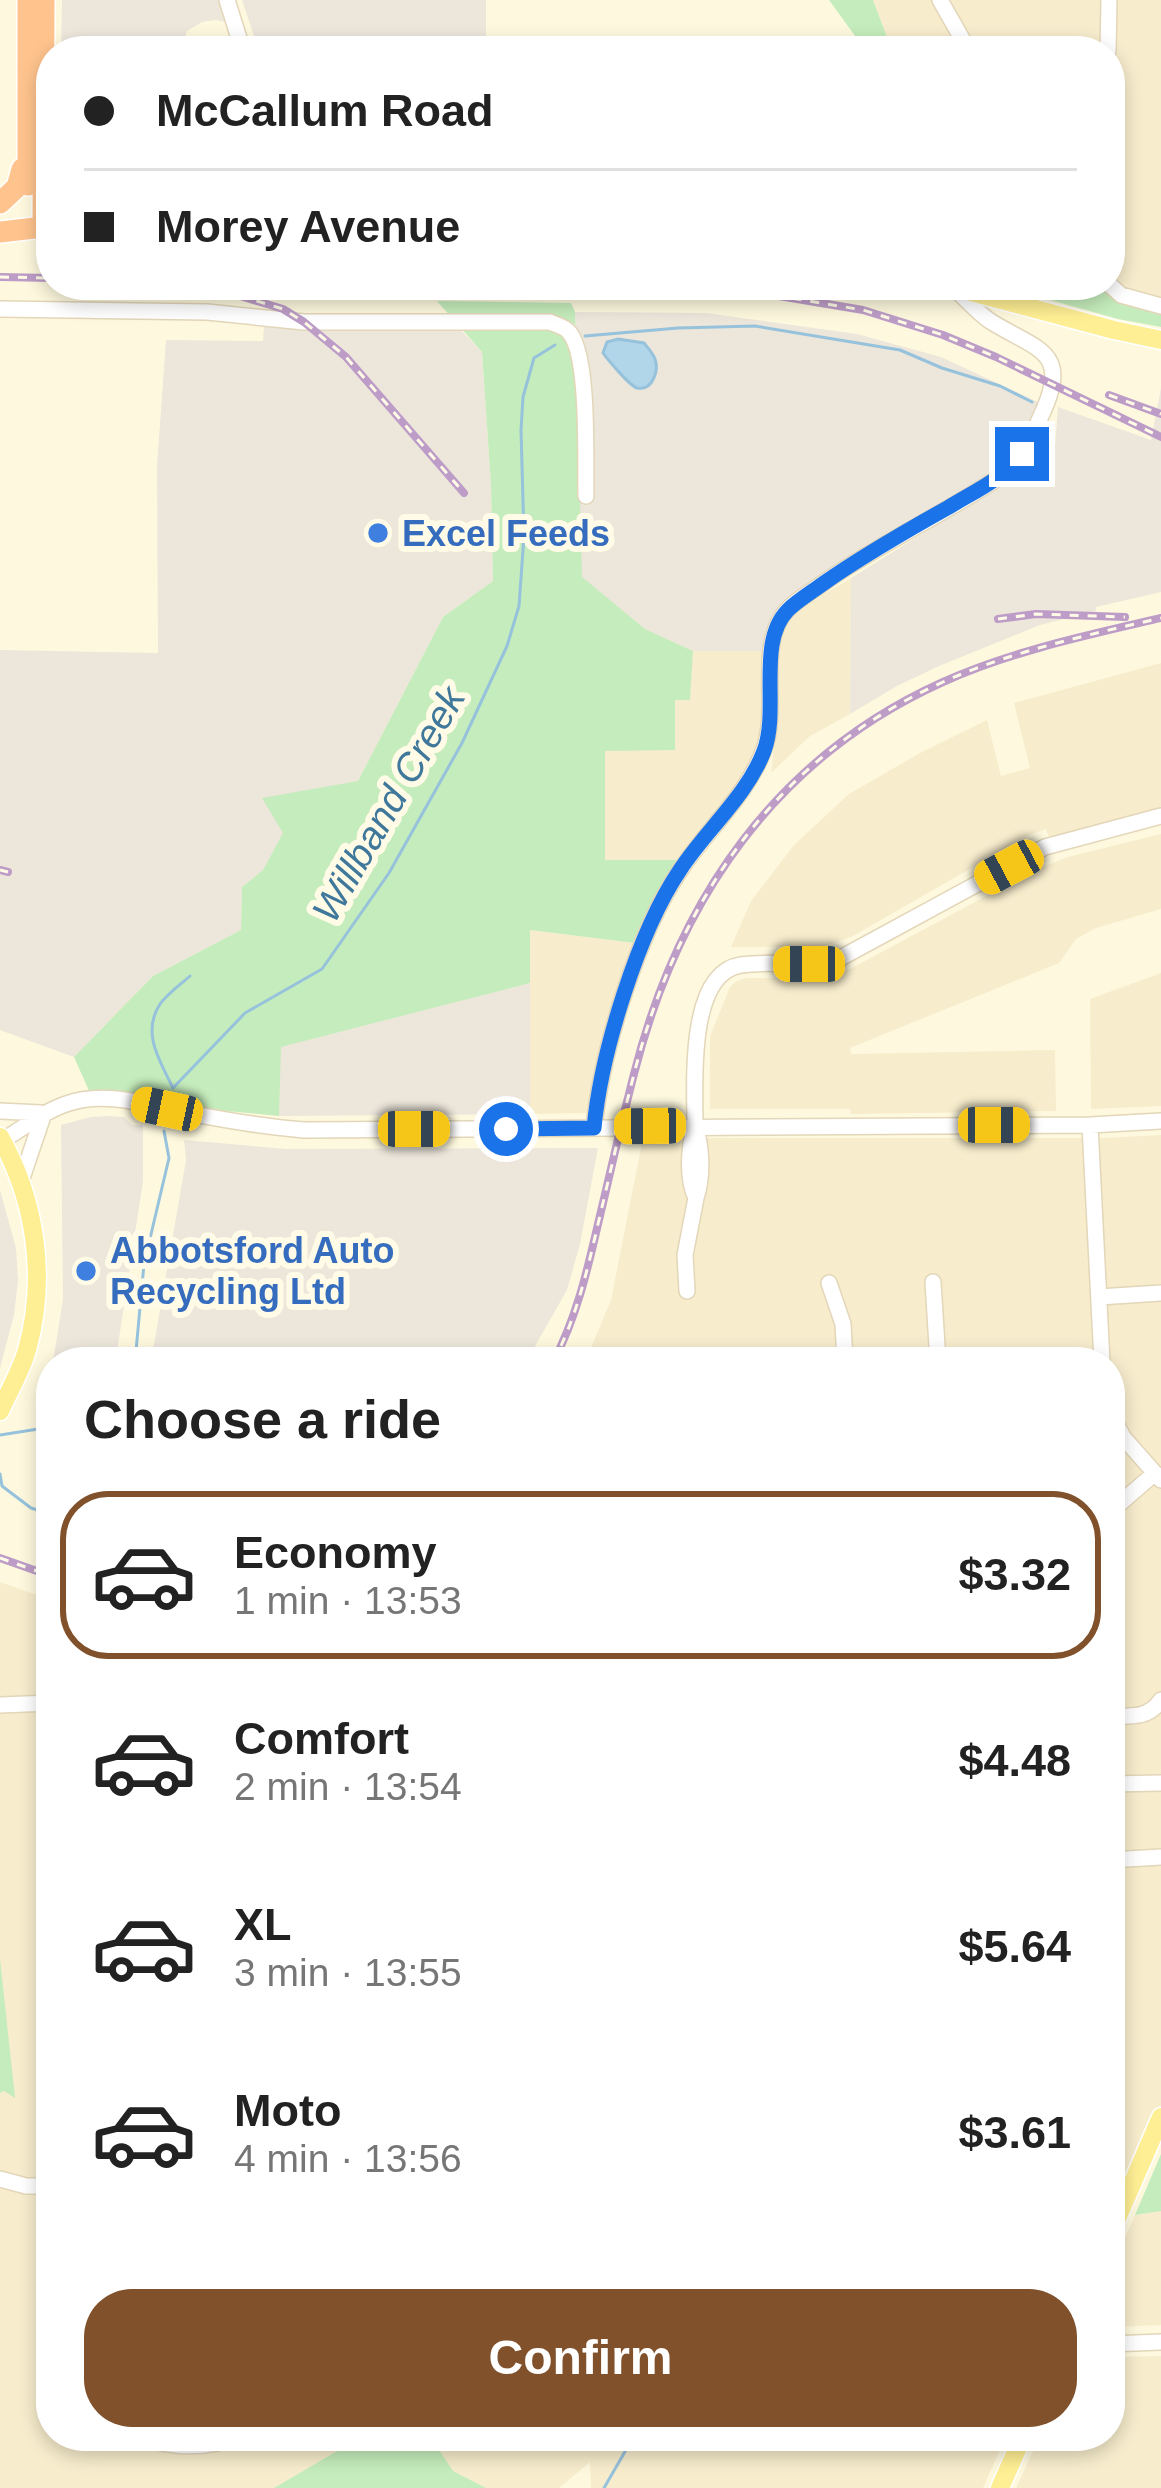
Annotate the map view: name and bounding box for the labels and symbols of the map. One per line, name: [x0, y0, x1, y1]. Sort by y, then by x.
route end: [995, 427, 1049, 481]
place label: Excel Feeds: [402, 513, 610, 554]
marker: Excel Feeds: [365, 520, 391, 546]
water label: Willband Creek: [304, 677, 474, 929]
car: [969, 834, 1049, 900]
car: [773, 946, 845, 982]
car: [128, 1084, 206, 1134]
route start: [479, 1102, 533, 1156]
car: [614, 1107, 686, 1145]
car: [958, 1107, 1030, 1143]
car: [378, 1111, 450, 1147]
place label: Abbotsford Auto Recycling Ltd: [110, 1230, 395, 1312]
marker: Abbotsford Auto Recycling Ltd: [73, 1258, 99, 1284]

